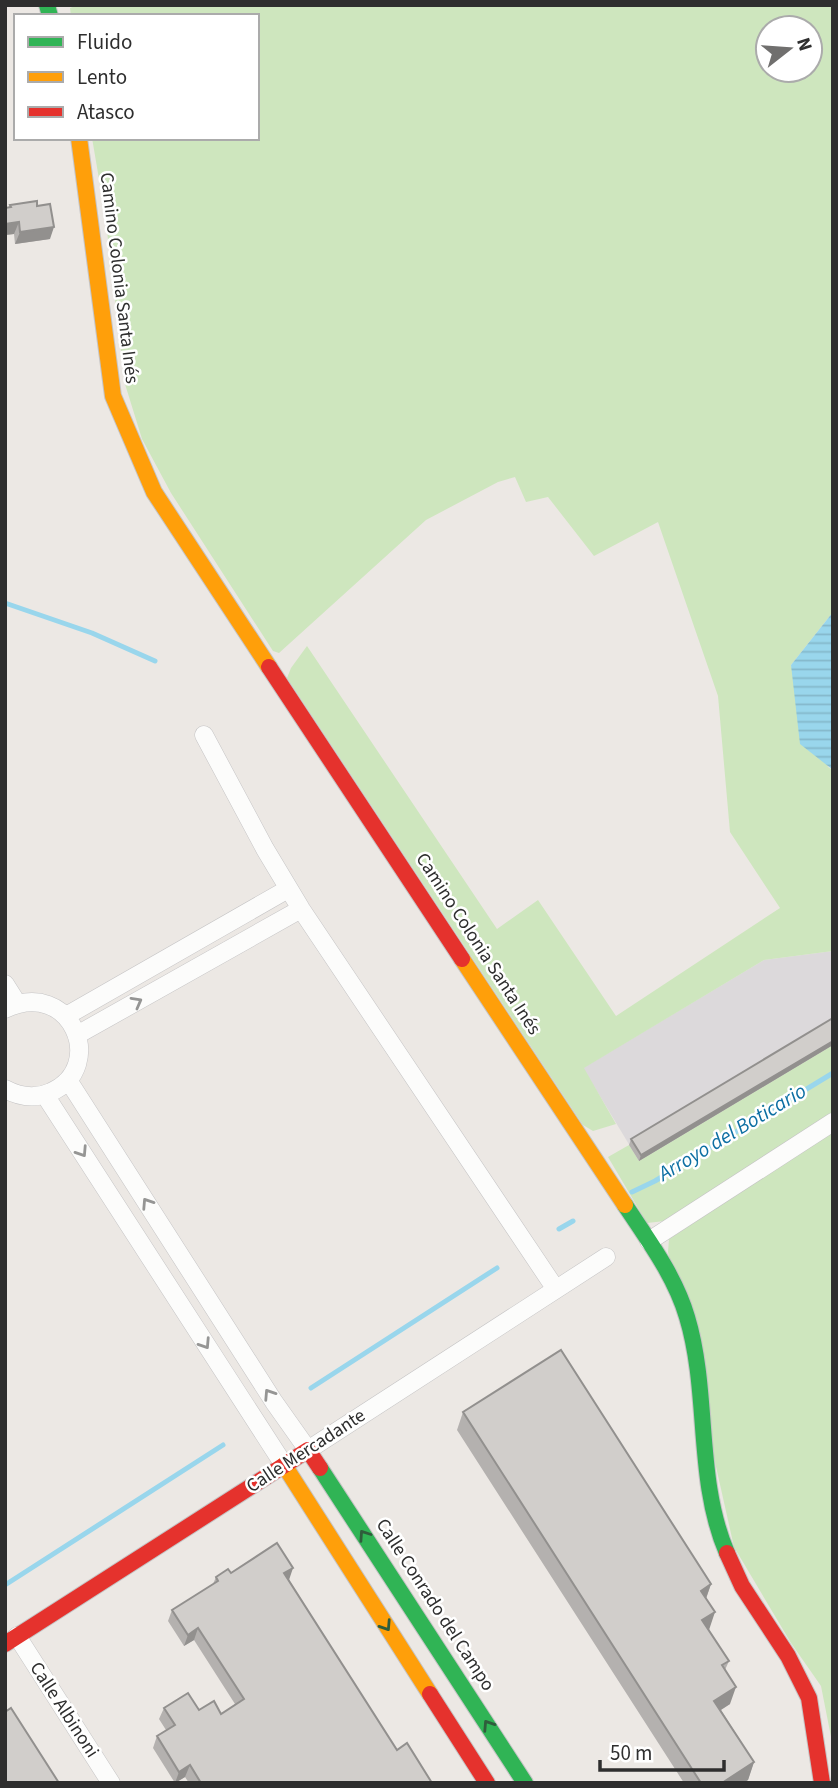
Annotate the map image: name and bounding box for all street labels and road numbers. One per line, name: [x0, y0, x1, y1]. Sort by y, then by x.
street label: Camino Colonia Santa Inés: [93, 171, 145, 385]
street label: Camino Colonia Santa Inés: [409, 848, 547, 1040]
street label: Calle Mercadante: [241, 1402, 371, 1500]
street label: Calle Conrado del Campo: [369, 1513, 501, 1697]
street label: Calle Albinoni: [23, 1657, 105, 1763]

